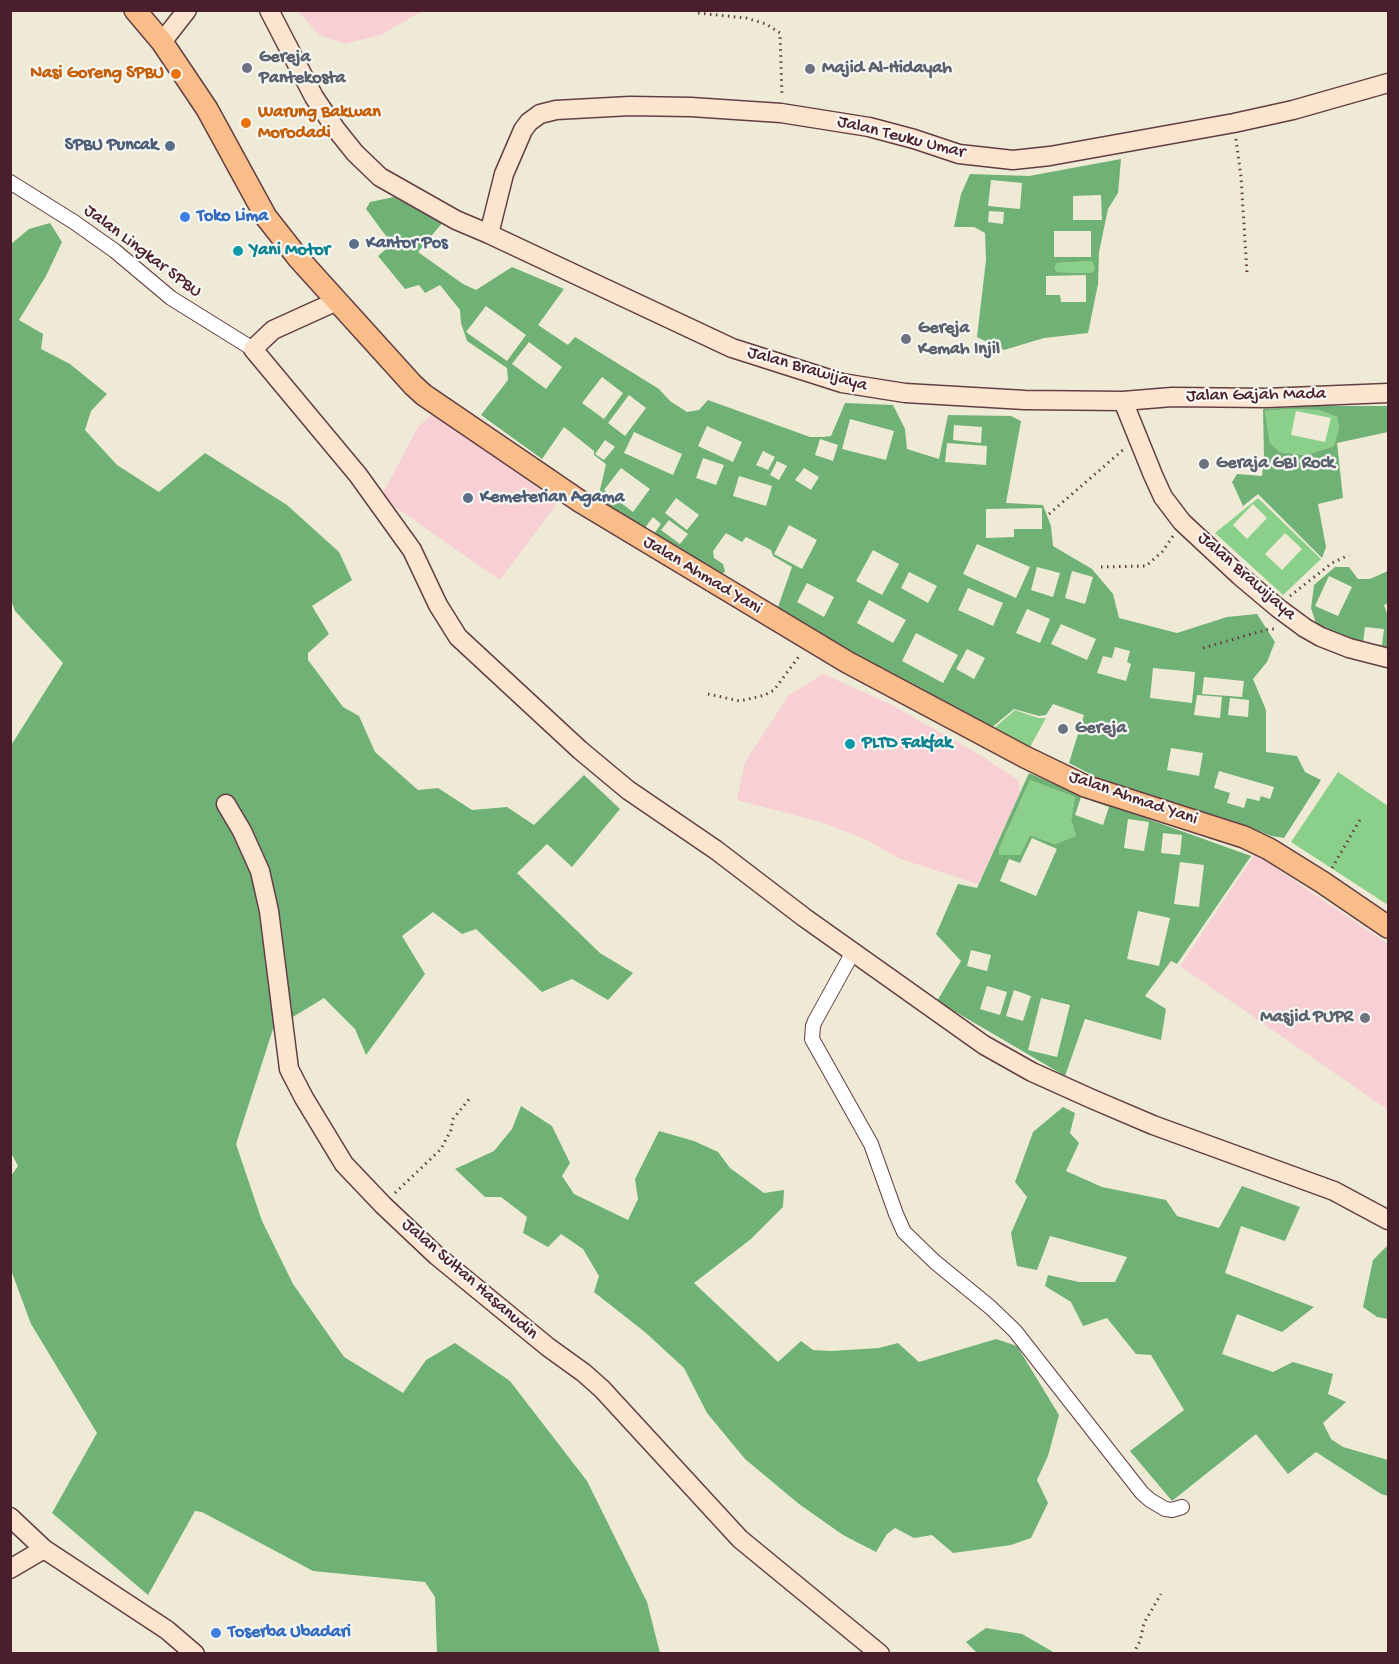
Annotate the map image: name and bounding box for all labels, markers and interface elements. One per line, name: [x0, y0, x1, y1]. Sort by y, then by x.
place label: Gereja Pantekosta: [259, 47, 345, 90]
place label: Majid Al-Hidayah: [822, 58, 952, 80]
marker: Gereja Pantekosta: [240, 61, 254, 75]
marker: Majid Al-Hidayah: [803, 62, 817, 76]
place label: Nasi Goreng SPBU: [30, 63, 164, 85]
marker: Nasi Goreng SPBU: [169, 67, 183, 81]
place label: Warung Bakwan Morodadi: [258, 102, 381, 144]
street label: Jalan Teuku Umar: [835, 112, 967, 164]
marker: Warung Bakwan Morodadi: [239, 116, 253, 130]
place label: SPBU Puncak: [65, 135, 158, 157]
marker: SPBU Puncak: [163, 139, 177, 153]
street label: Jalan Lingkar SPBU: [79, 201, 205, 303]
place label: Toko Lima: [197, 206, 268, 228]
marker: Toko Lima: [178, 210, 192, 224]
place label: Kantor Pos: [366, 233, 448, 255]
marker: Kantor Pos: [347, 237, 361, 251]
place label: Yani Motor: [250, 240, 330, 262]
marker: Yani Motor: [231, 244, 245, 258]
place label: Gereja Kemah Injil: [918, 318, 1000, 360]
marker: Gereja Kemah Injil: [899, 332, 913, 346]
street label: Jalan Brawijaya: [745, 343, 869, 397]
street label: Jalan Gajah Mada: [1186, 384, 1326, 408]
place label: Geraja GBI Rock: [1216, 453, 1335, 475]
marker: Geraja GBI Rock: [1197, 457, 1211, 471]
place label: Kemeterian Agama: [480, 487, 625, 509]
marker: Kemeterian Agama: [461, 491, 475, 505]
street label: Jalan Brawijaya: [1192, 528, 1300, 626]
street label: Jalan Ahmad Yani: [639, 532, 765, 620]
place label: Gereja: [1075, 718, 1127, 740]
marker: Gereja: [1056, 722, 1070, 736]
place label: PLTD Fakfak: [862, 733, 952, 755]
marker: PLTD Fakfak: [843, 737, 857, 751]
street label: Jalan Ahmad Yani: [1066, 767, 1200, 831]
place label: Masjid PUPR: [1260, 1007, 1353, 1029]
marker: Masjid PUPR: [1358, 1011, 1372, 1025]
street label: Jalan Sultan Hasanudin: [396, 1215, 542, 1345]
place label: Toserba Ubadari: [228, 1622, 351, 1644]
marker: Toserba Ubadari: [209, 1626, 223, 1640]

